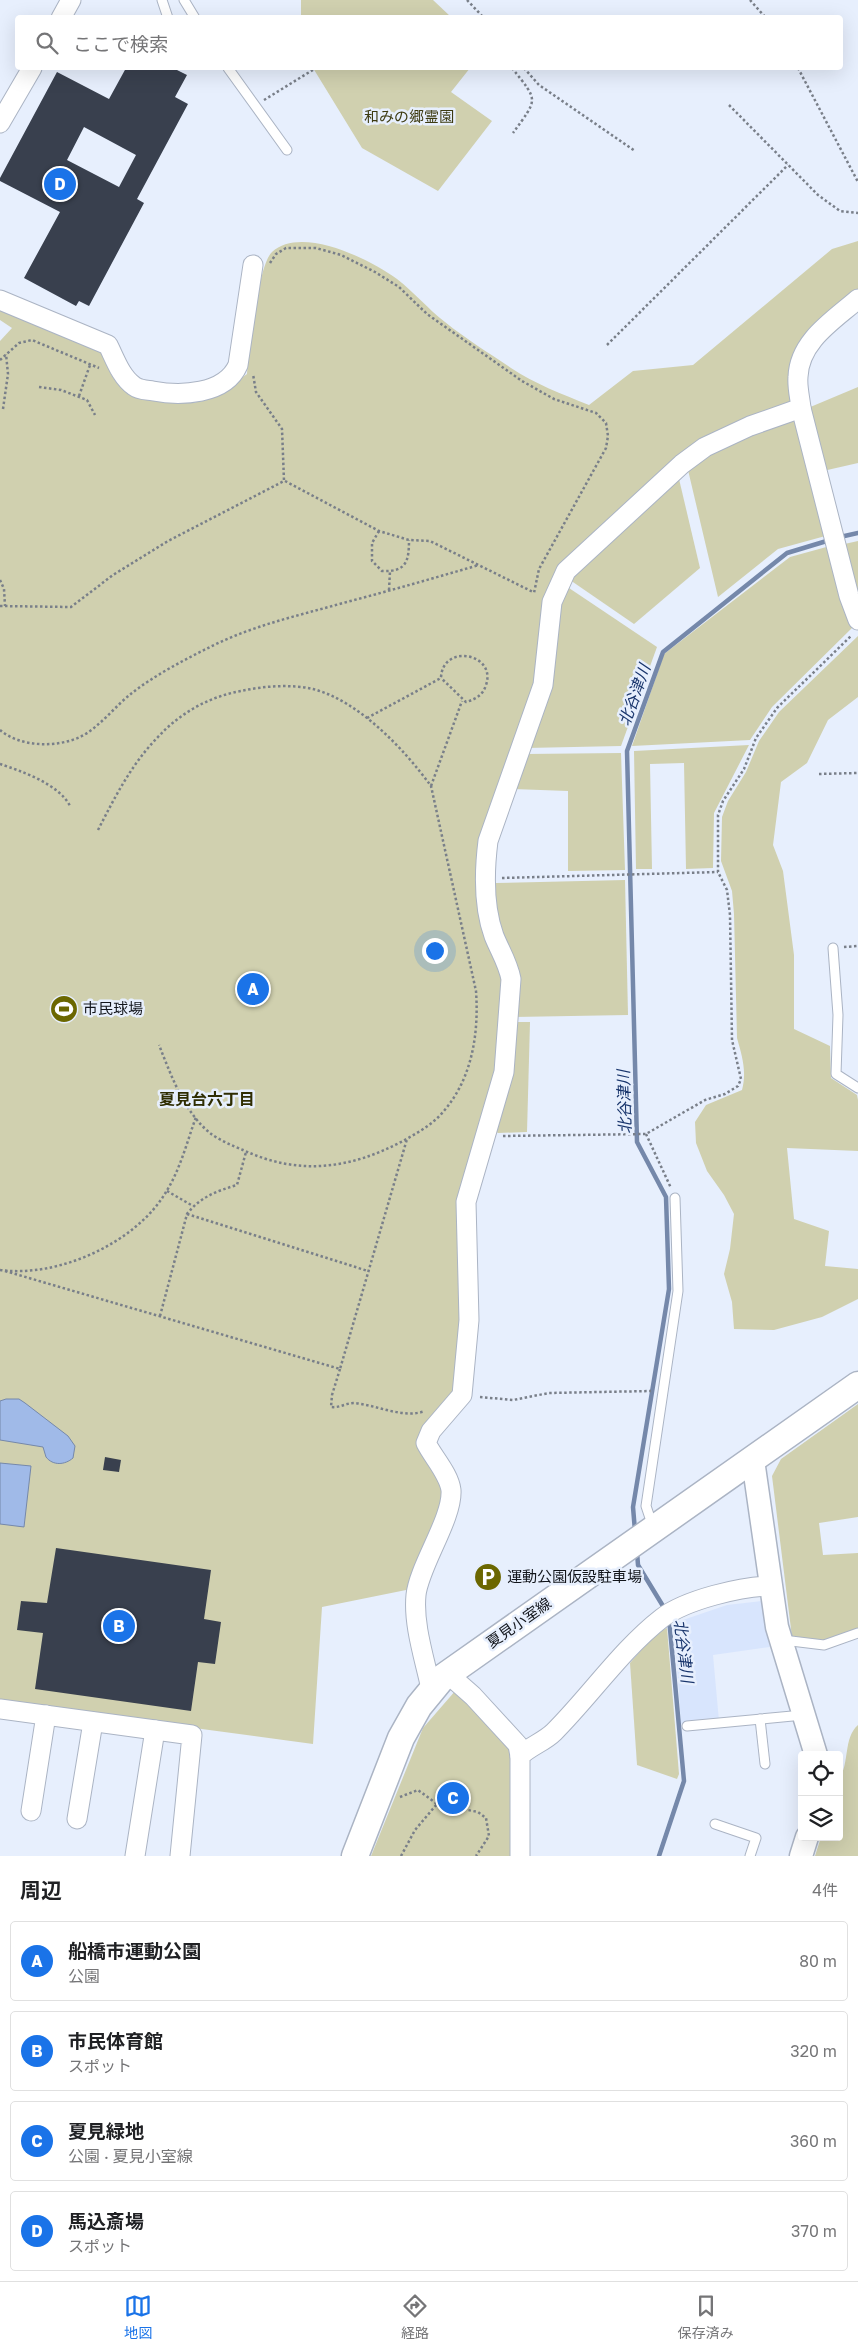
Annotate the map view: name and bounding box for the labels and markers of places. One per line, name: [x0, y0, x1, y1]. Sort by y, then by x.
pin: D: [44, 165, 76, 203]
pin: A: [237, 970, 269, 1008]
sports icon: 市民球場: [49, 994, 79, 1024]
place label: 市民球場: [83, 999, 143, 1017]
parking icon: 運動公園仮設駐車場: [473, 1562, 503, 1592]
place label: 運動公園仮設駐車場: [507, 1567, 642, 1585]
pin: B: [103, 1607, 135, 1645]
pin: C: [437, 1779, 469, 1817]

